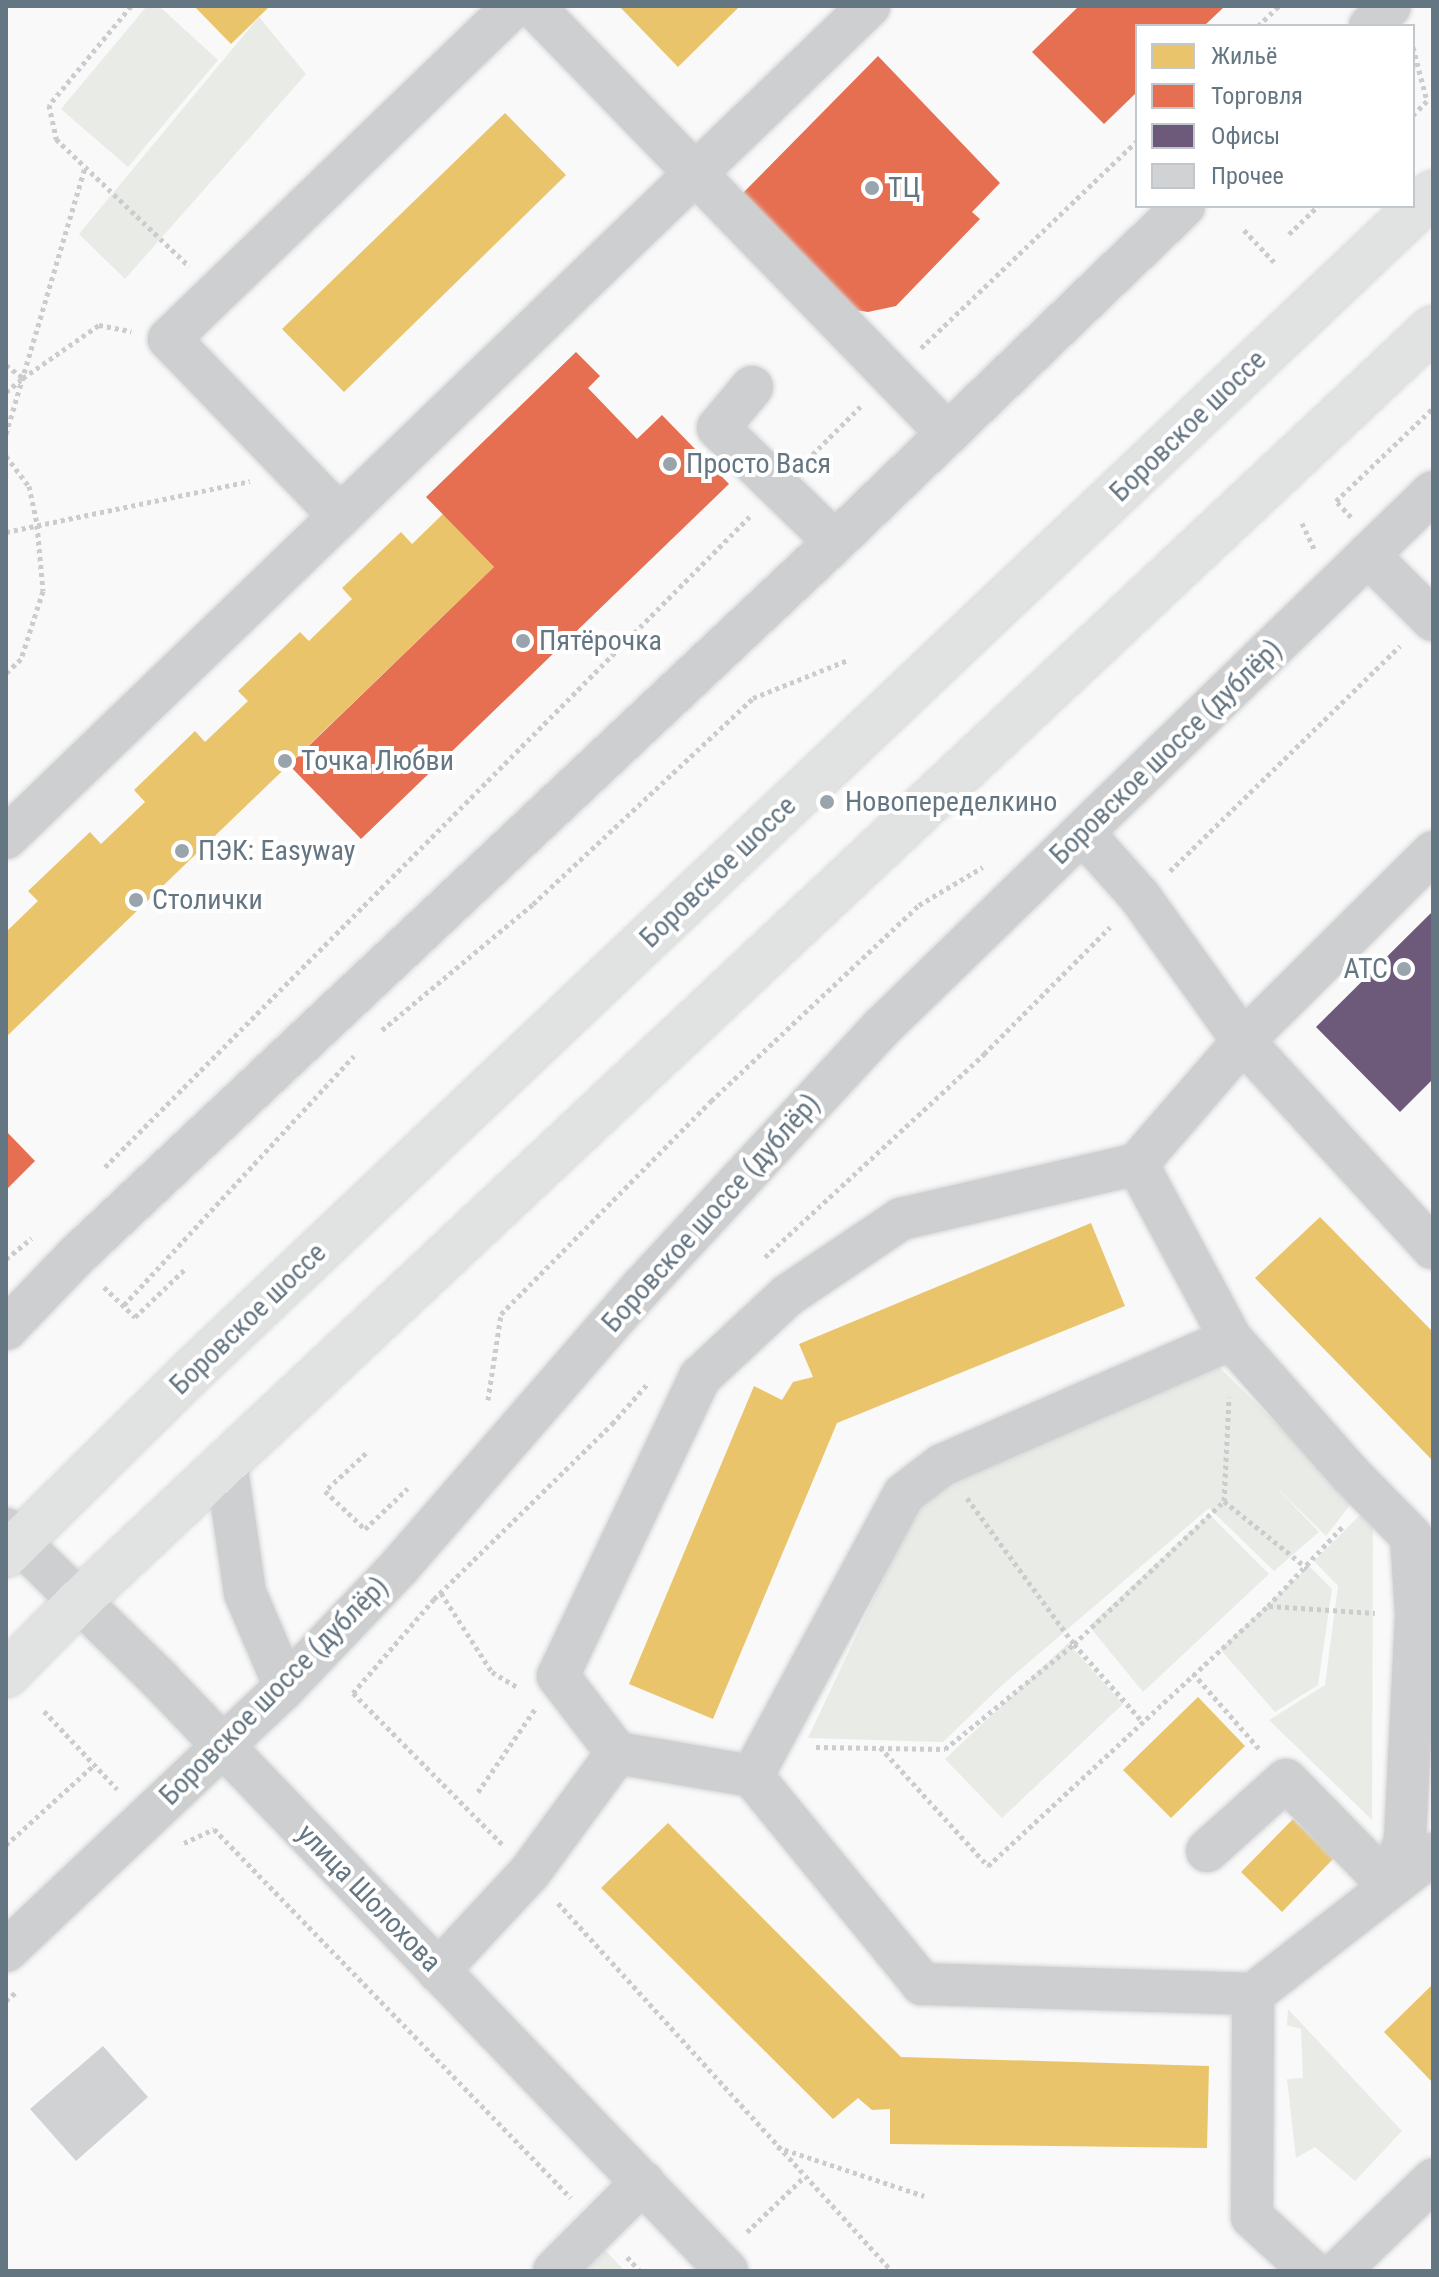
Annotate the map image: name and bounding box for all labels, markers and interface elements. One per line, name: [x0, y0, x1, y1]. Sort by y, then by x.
legend: [1135, 24, 1415, 208]
text: Жильё: [1211, 42, 1277, 70]
text: Торговля: [1211, 82, 1303, 110]
text: Офисы: [1211, 122, 1280, 150]
text: Прочее: [1211, 162, 1284, 190]
place label: ТЦ: [888, 171, 920, 205]
marker: ТЦ: [863, 179, 881, 197]
street label: Боровское шоссе: [1103, 343, 1273, 509]
place label: Просто Вася: [686, 447, 831, 481]
marker: Просто Вася: [661, 455, 679, 473]
place label: Пятёрочка: [539, 624, 662, 658]
marker: Пятёрочка: [514, 632, 532, 650]
street label: Боровское шоссе (дублёр): [1043, 632, 1289, 872]
place label: Точка Любви: [301, 744, 454, 778]
marker: Точка Любви: [276, 752, 294, 770]
place label: Новопеределкино: [845, 785, 1057, 819]
street label: Боровское шоссе: [633, 789, 803, 955]
marker: Новопеределкино: [816, 791, 838, 813]
place label: ПЭК: Easyway: [198, 834, 355, 868]
marker: ПЭК: Easyway: [173, 842, 191, 860]
place label: Столички: [152, 883, 263, 917]
marker: Столички: [127, 891, 145, 909]
place label: АТС: [1344, 952, 1388, 986]
marker: АТС: [1395, 960, 1413, 978]
street label: Боровское шоссе (дублёр): [595, 1087, 827, 1339]
street label: Боровское шоссе: [163, 1236, 333, 1402]
street label: Боровское шоссе (дублёр): [153, 1570, 395, 1812]
street label: улица Шолохова: [290, 1817, 448, 1979]

